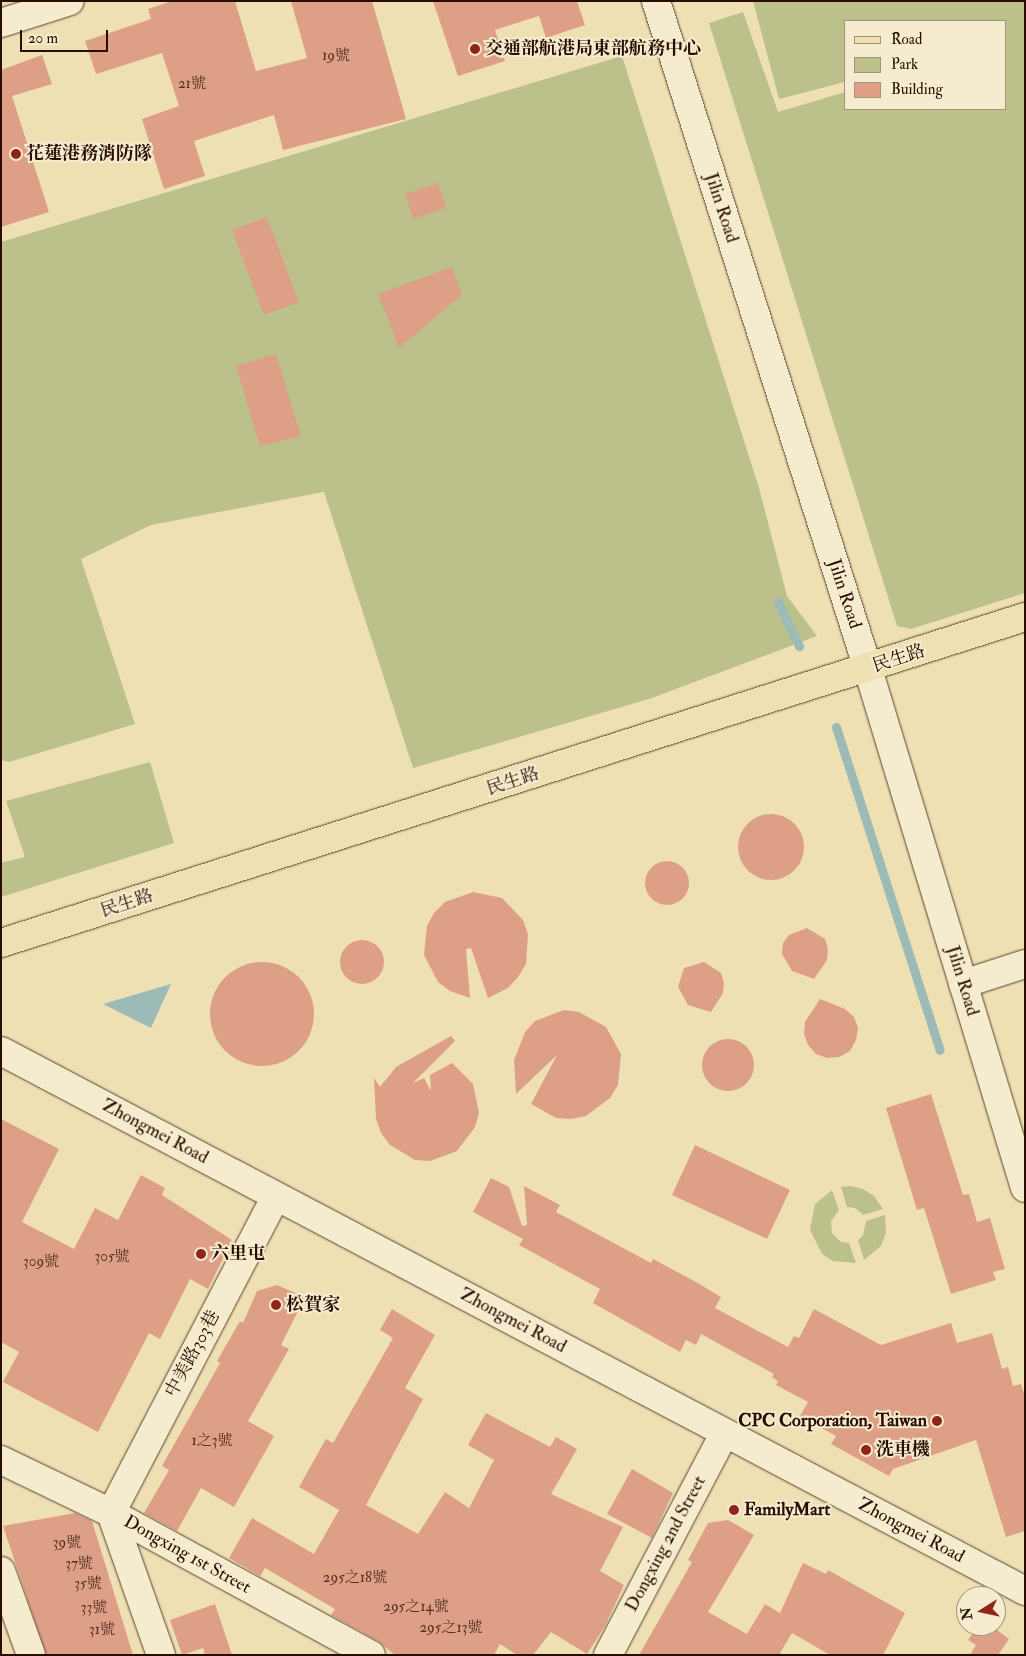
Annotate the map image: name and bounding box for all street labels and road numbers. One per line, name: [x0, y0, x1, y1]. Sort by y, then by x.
street label: Jilin Road: [700, 170, 742, 246]
street label: Jilin Road: [823, 556, 865, 632]
street label: 民生路: [870, 640, 928, 678]
street label: 民生路: [484, 763, 542, 801]
street label: 民生路: [98, 885, 156, 923]
street label: Jilin Road: [941, 943, 983, 1019]
street label: Zhongmei Road: [98, 1095, 212, 1169]
street label: Zhongmei Road: [456, 1284, 570, 1358]
street label: 中美路303巷: [161, 1307, 225, 1401]
street label: Dongxing 2nd Street: [621, 1472, 711, 1616]
street label: Zhongmei Road: [854, 1494, 968, 1568]
street label: Dongxing 1st Street: [120, 1511, 254, 1599]

